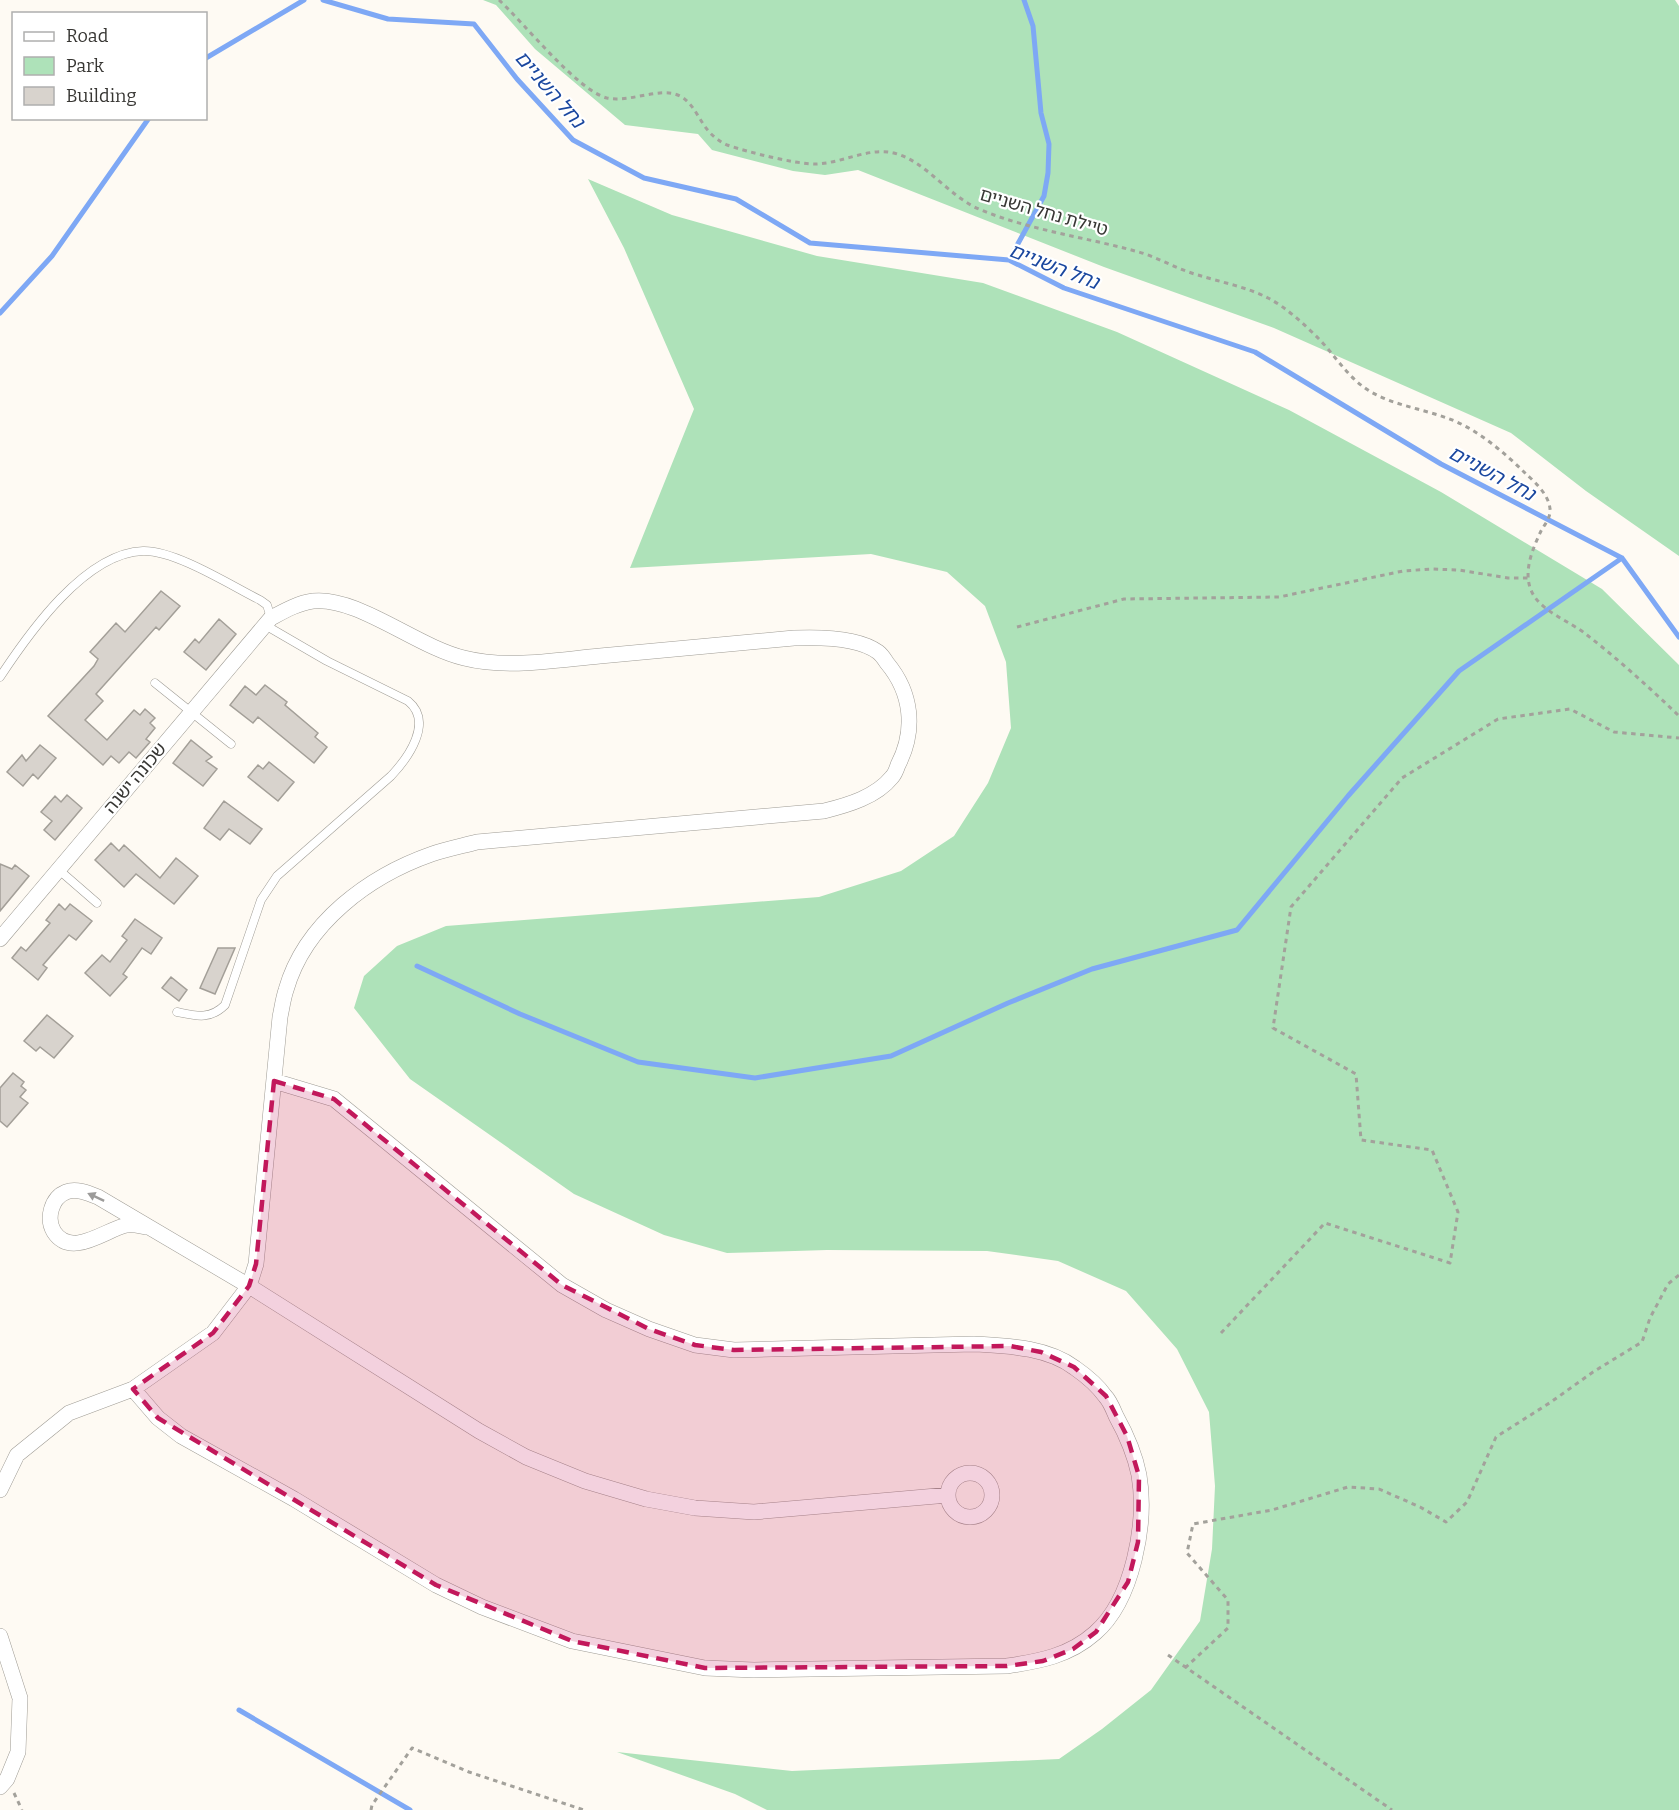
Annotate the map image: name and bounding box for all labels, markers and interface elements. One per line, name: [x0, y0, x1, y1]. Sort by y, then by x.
legend: [12, 12, 207, 120]
text: Road: [66, 25, 109, 47]
water label: נחל השניים: [510, 45, 591, 134]
text: Park: [66, 55, 105, 77]
text: Building: [66, 85, 137, 107]
street label: טיילת נחל השניים: [977, 183, 1111, 241]
water label: נחל השניים: [1006, 238, 1104, 295]
water label: נחל השניים: [1445, 440, 1541, 506]
street label: שכונה ישנה: [99, 738, 171, 818]
one-way arrow: [88, 1192, 105, 1201]

